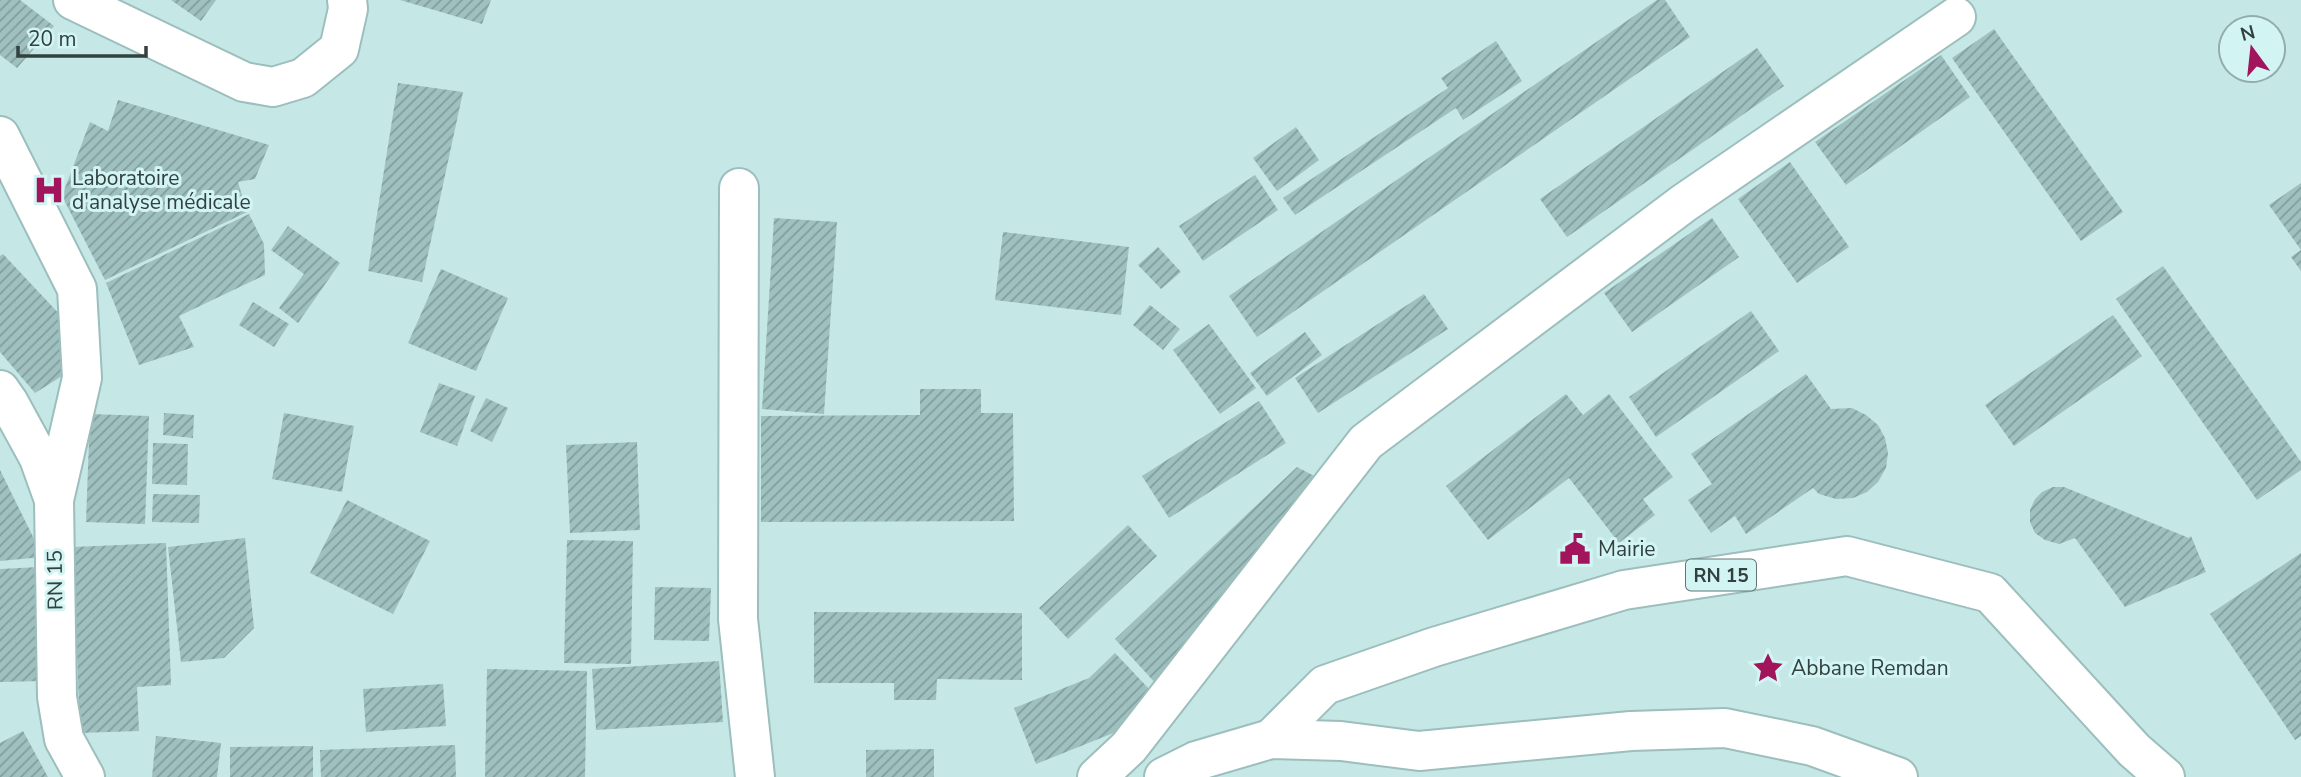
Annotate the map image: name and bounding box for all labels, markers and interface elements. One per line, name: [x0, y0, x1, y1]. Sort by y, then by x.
scale bar: [18, 14, 145, 58]
north arrow: [2217, 14, 2287, 84]
text: N: [2238, 19, 2258, 48]
text: 20 m: [28, 25, 77, 53]
place label: Laboratoire d'analyse médicale: [72, 164, 251, 216]
hospital icon: Laboratoire d'analyse médicale: [32, 173, 66, 207]
public building icon: Mairie: [1558, 532, 1592, 566]
place label: Mairie: [1598, 535, 1656, 563]
street label: RN 15: [40, 550, 70, 610]
road number: RN 15: [1686, 560, 1756, 590]
place icon: Abbane Remdan: [1751, 651, 1785, 685]
place label: Abbane Remdan: [1791, 654, 1949, 682]

